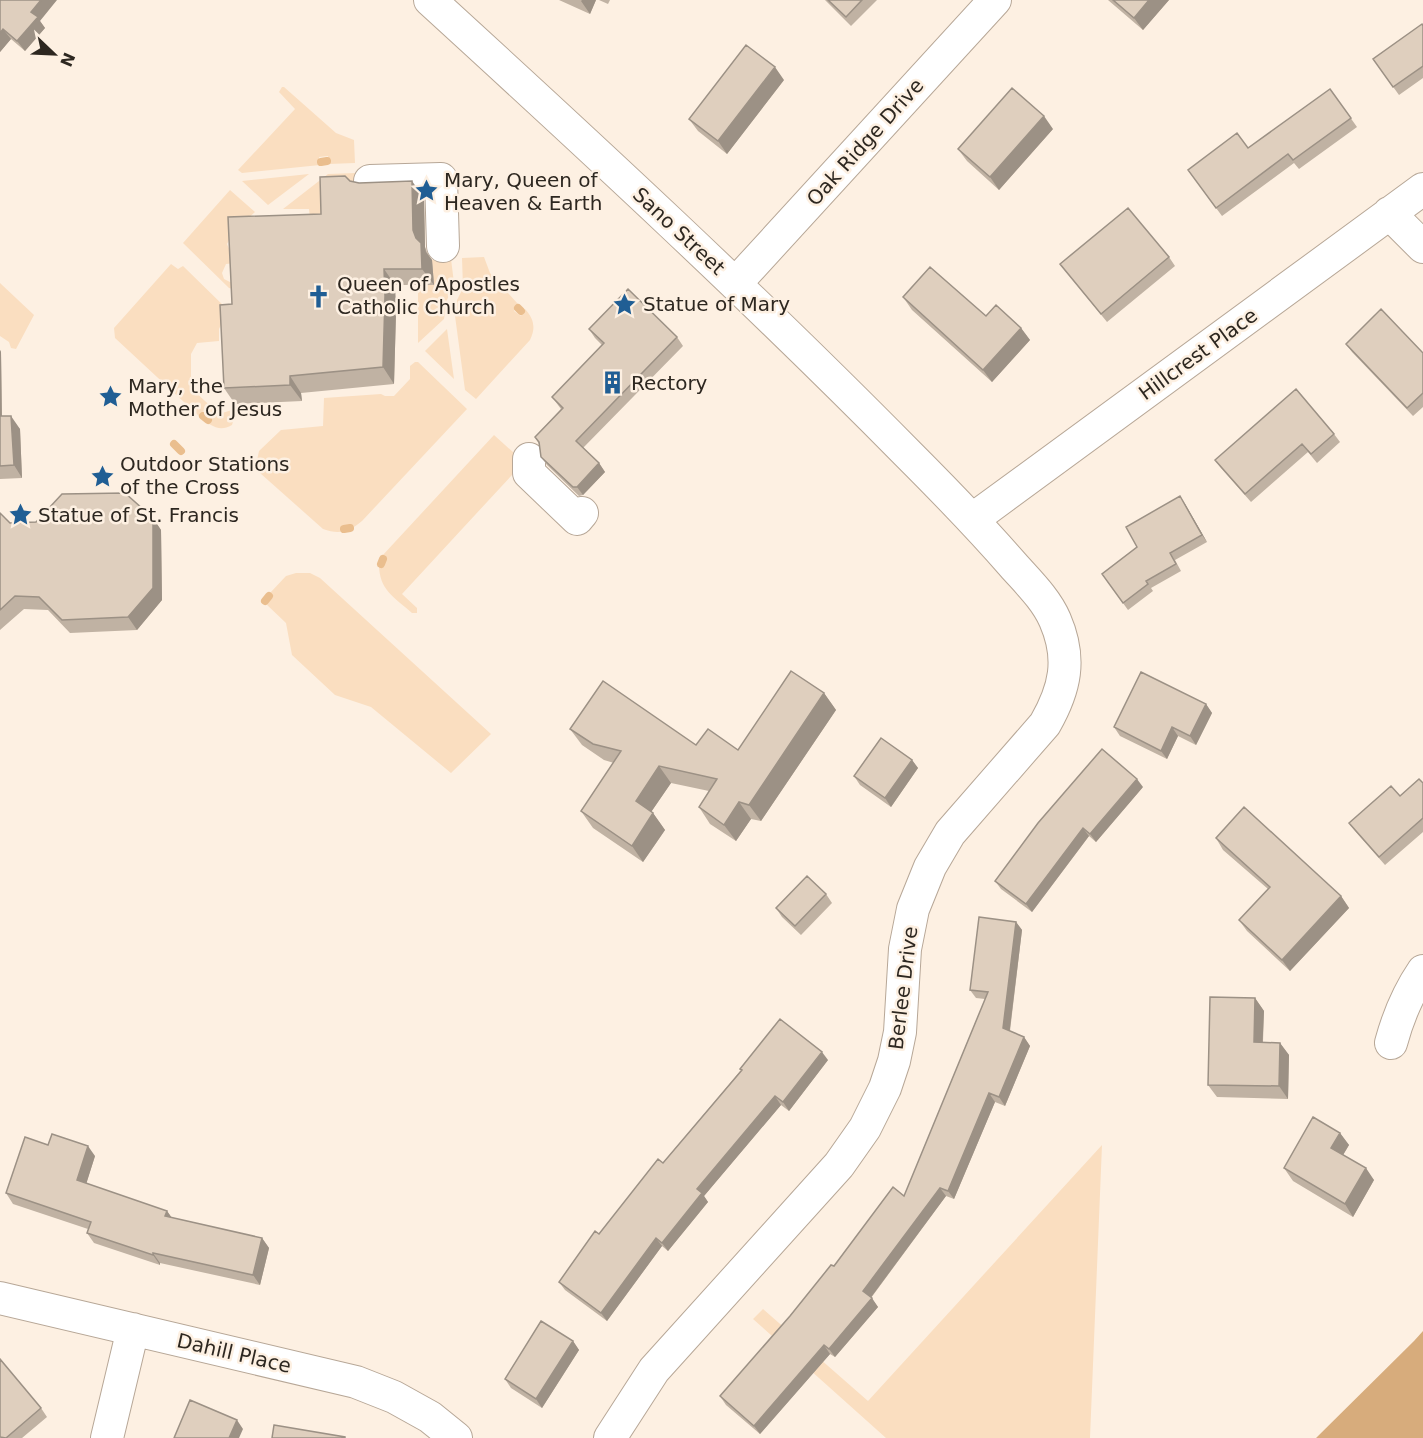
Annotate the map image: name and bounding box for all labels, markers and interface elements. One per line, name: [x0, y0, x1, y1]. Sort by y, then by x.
north arrow: [24, 24, 84, 84]
text: N: [56, 50, 79, 70]
street label: Oak Ridge Drive: [802, 73, 928, 211]
place label: Mary, Queen of Heaven & Earth: [444, 168, 602, 215]
place icon: Mary, Queen of Heaven & Earth: [413, 178, 439, 204]
street label: Sano Street: [628, 182, 730, 280]
place label: Queen of Apostles Catholic Church: [337, 272, 520, 319]
church icon: Queen of Apostles Catholic Church: [306, 283, 332, 309]
place icon: Statue of Mary: [612, 291, 638, 317]
place label: Statue of Mary: [643, 292, 790, 316]
street label: Hillcrest Place: [1134, 303, 1262, 405]
building icon: Rectory: [600, 370, 626, 396]
place label: Rectory: [631, 371, 708, 395]
place label: Mary, the Mother of Jesus: [128, 374, 282, 421]
place icon: Mary, the Mother of Jesus: [97, 384, 123, 410]
place label: Outdoor Stations of the Cross: [120, 452, 290, 499]
place icon: Outdoor Stations of the Cross: [89, 463, 115, 489]
place icon: Statue of St. Francis: [7, 502, 33, 528]
place label: Statue of St. Francis: [38, 503, 239, 527]
street label: Berlee Drive: [884, 925, 922, 1051]
street label: Dahill Place: [175, 1328, 293, 1378]

